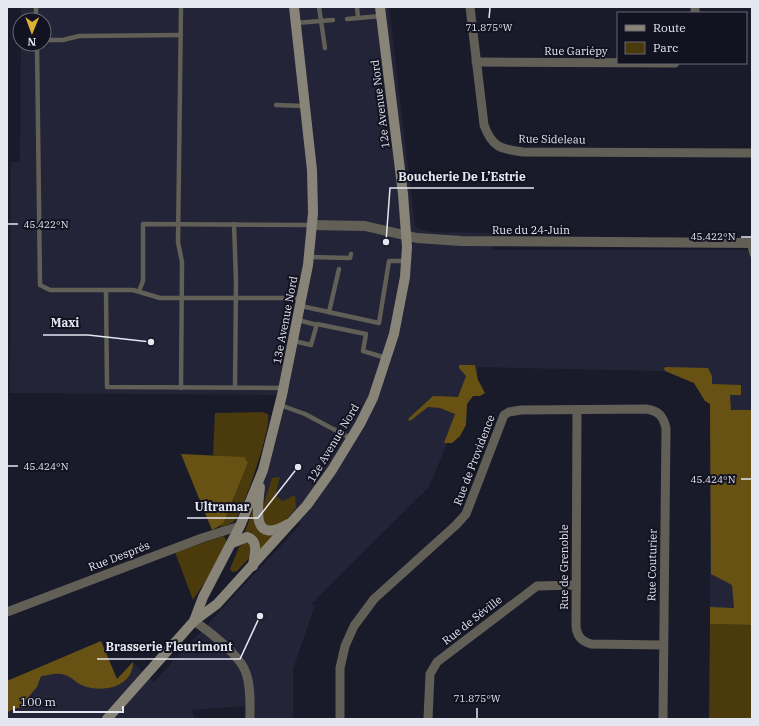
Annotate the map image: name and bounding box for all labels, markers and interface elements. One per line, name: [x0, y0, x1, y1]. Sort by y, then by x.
north arrow: [12, 12, 52, 52]
legend: [617, 12, 747, 64]
text: Route: [653, 20, 686, 35]
text: 71.875°W: [465, 21, 513, 34]
text: N: [27, 35, 36, 49]
text: Parc: [653, 40, 678, 55]
street label: Rue Gariépy: [544, 44, 608, 58]
street label: 12e Avenue Nord: [368, 59, 392, 149]
street label: Rue Sideleau: [518, 131, 586, 147]
callout: Boucherie De L’Estrie: [390, 164, 534, 188]
text: Boucherie De L’Estrie: [398, 169, 526, 184]
text: 45.422°N: [23, 218, 69, 231]
street label: Rue du 24-Juin: [492, 223, 570, 237]
text: 45.422°N: [690, 230, 736, 243]
street label: 13e Avenue Nord: [270, 275, 300, 365]
callout: Maxi: [43, 311, 88, 335]
text: Maxi: [51, 315, 79, 330]
street label: 12e Avenue Nord: [304, 401, 362, 485]
street label: Rue de Providence: [450, 413, 498, 507]
text: 45.424°N: [23, 460, 69, 473]
text: 45.424°N: [690, 473, 736, 486]
callout: Ultramar: [187, 494, 258, 518]
text: Ultramar: [195, 499, 249, 514]
street label: Rue de Grenoble: [557, 524, 571, 610]
street label: Rue Couturier: [644, 529, 660, 601]
street label: Rue Després: [86, 538, 152, 574]
street label: Rue de Séville: [439, 592, 505, 648]
callout: Brasserie Fleurimont: [97, 635, 240, 659]
text: Brasserie Fleurimont: [106, 639, 233, 654]
scale bar: [14, 688, 123, 714]
text: 71.875°W: [453, 692, 501, 705]
text: 100 m: [20, 694, 56, 709]

